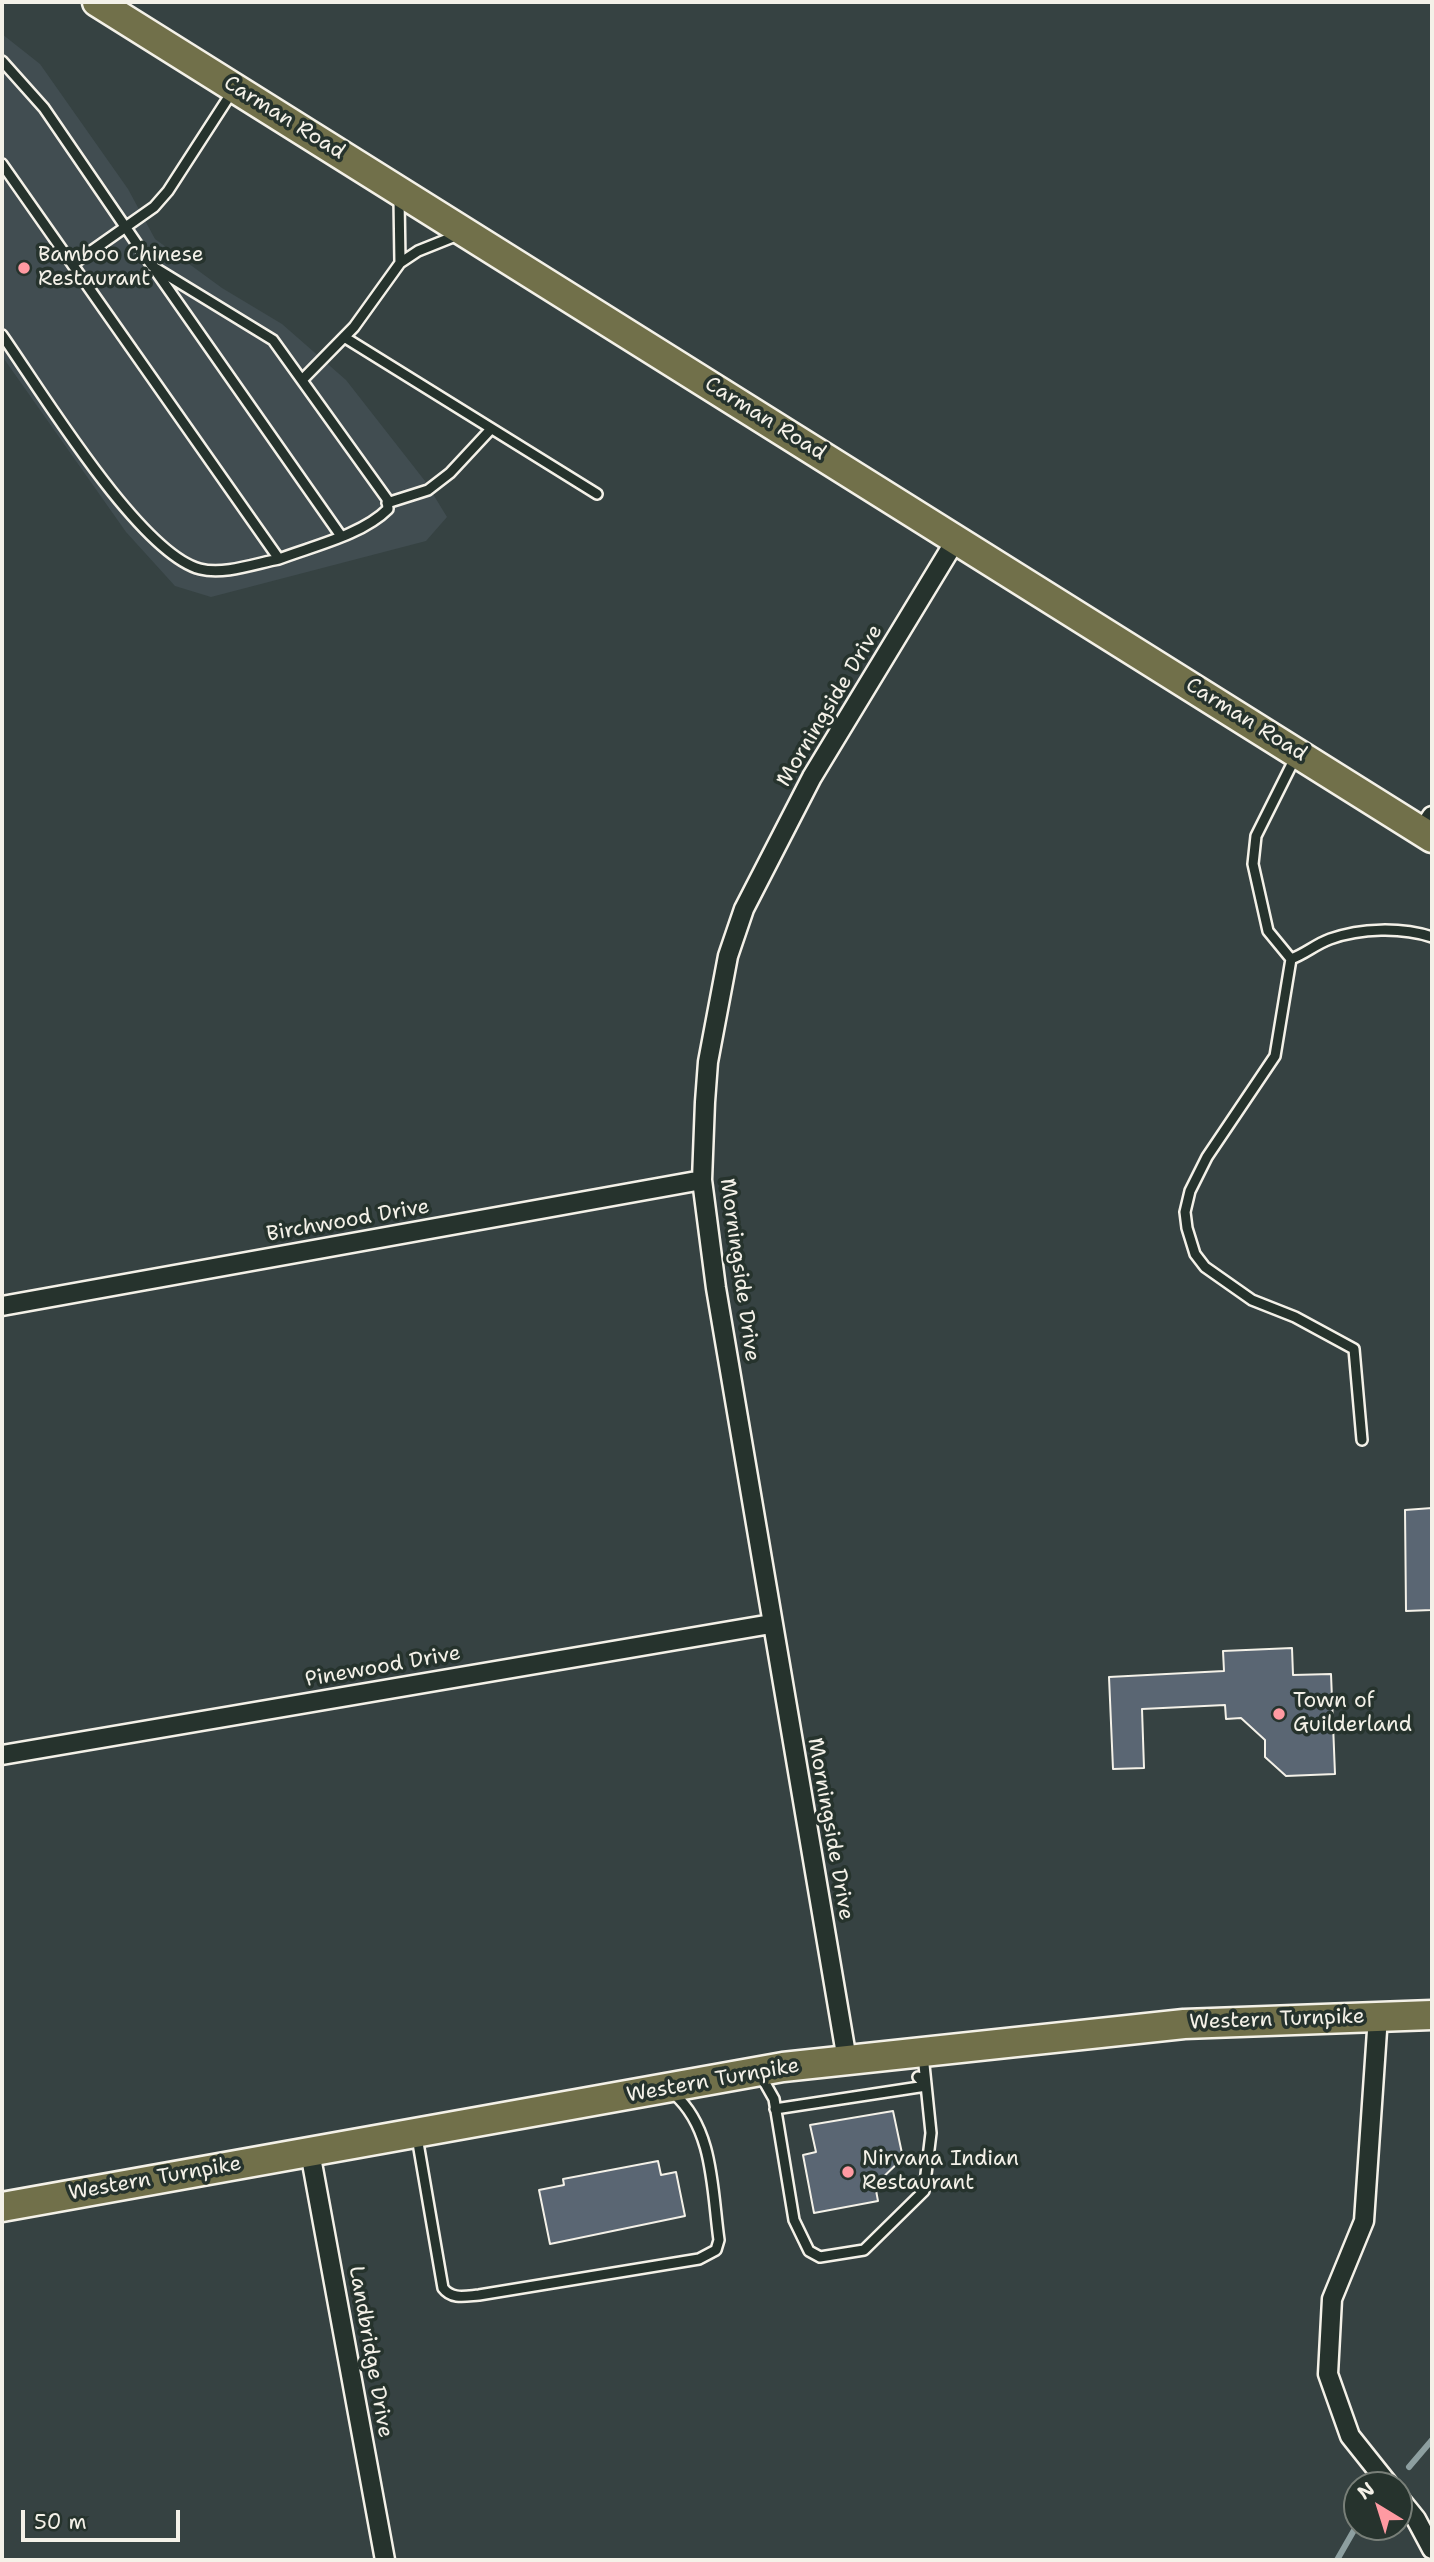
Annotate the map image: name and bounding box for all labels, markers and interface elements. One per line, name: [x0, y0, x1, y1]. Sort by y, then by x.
street label: Carman Road: [219, 71, 349, 165]
place label: Bamboo Chinese Restaurant: [38, 243, 204, 293]
marker: Bamboo Chinese Restaurant: [16, 260, 32, 276]
street label: Carman Road: [700, 372, 830, 466]
street label: Morningside Drive: [772, 620, 888, 792]
street label: Carman Road: [1181, 673, 1311, 767]
street label: Morningside Drive: [714, 1177, 764, 1363]
street label: Birchwood Drive: [265, 1194, 431, 1248]
street label: Pinewood Drive: [303, 1641, 463, 1693]
place label: Town of Guilderland: [1293, 1689, 1412, 1739]
marker: Town of Guilderland: [1271, 1706, 1287, 1722]
street label: Morningside Drive: [802, 1736, 858, 1922]
street label: Western Turnpike: [1189, 2004, 1365, 2036]
street label: Western Turnpike: [624, 2053, 802, 2109]
place label: Nirvana Indian Restaurant: [862, 2147, 1019, 2197]
street label: Western Turnpike: [66, 2151, 244, 2207]
marker: Nirvana Indian Restaurant: [840, 2164, 856, 2180]
street label: Landbridge Drive: [342, 2264, 398, 2440]
north arrow: [1343, 2471, 1413, 2541]
text: N: [1352, 2476, 1380, 2505]
scale bar: [24, 2496, 184, 2540]
text: 50 m: [34, 2508, 87, 2536]

